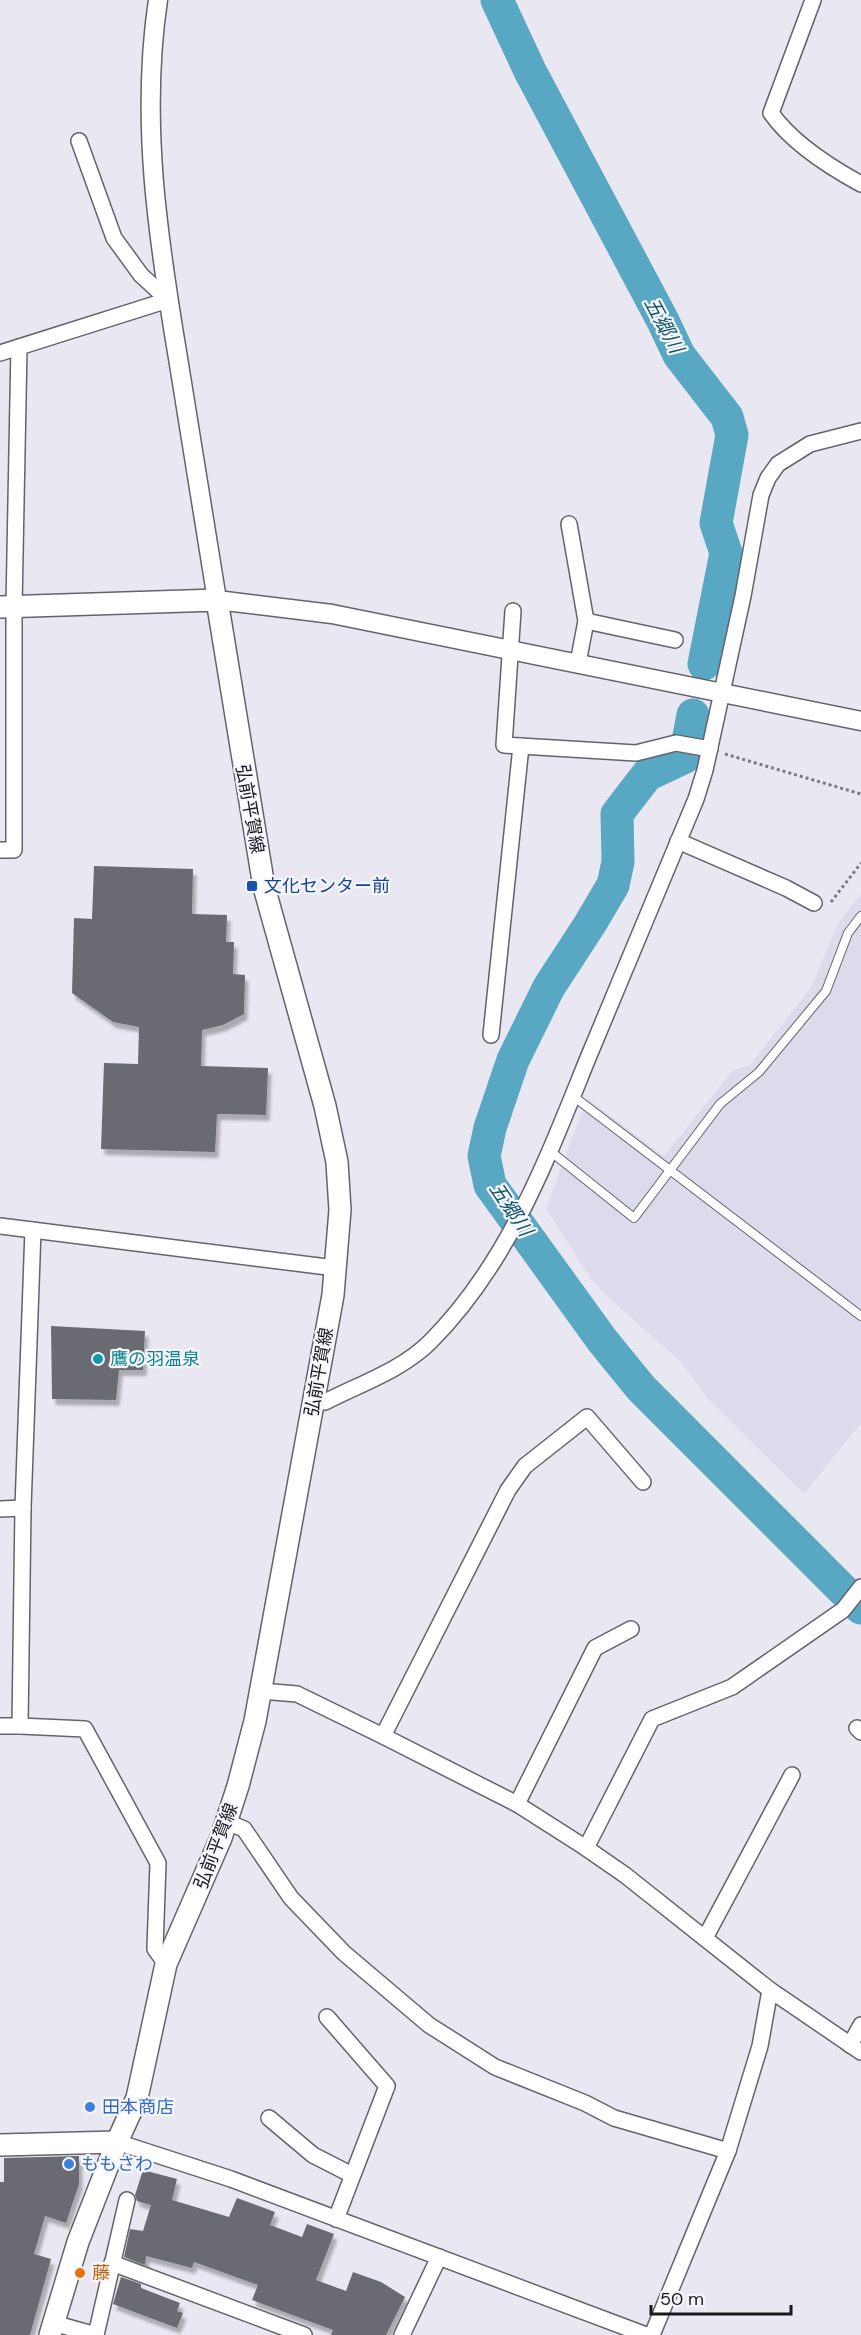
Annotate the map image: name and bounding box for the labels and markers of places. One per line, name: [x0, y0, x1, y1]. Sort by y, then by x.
place label: 文化センター前: [264, 874, 390, 898]
marker: 文化センター前: [245, 879, 259, 893]
place label: 鷹の羽温泉: [110, 1347, 200, 1371]
marker: 鷹の羽温泉: [91, 1352, 105, 1366]
place label: 田本商店: [102, 2095, 174, 2119]
marker: 田本商店: [83, 2100, 97, 2114]
place label: ももさわ: [81, 2152, 153, 2176]
marker: ももさわ: [62, 2157, 76, 2171]
place label: 藤: [92, 2261, 110, 2285]
marker: 藤: [73, 2266, 87, 2280]

